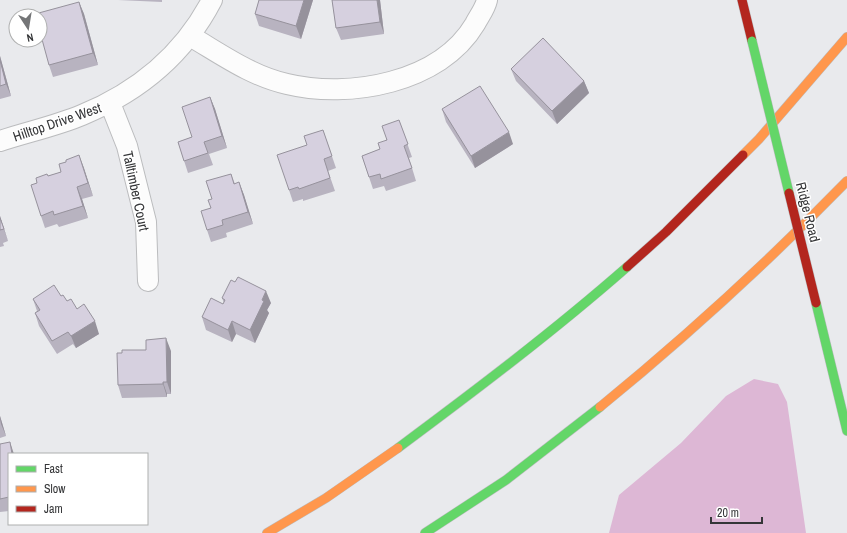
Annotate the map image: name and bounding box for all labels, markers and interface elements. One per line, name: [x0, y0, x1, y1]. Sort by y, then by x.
north arrow: [8, 8, 48, 48]
text: N: [25, 30, 35, 45]
street label: Hilltop Drive West: [10, 98, 104, 146]
street label: Talltimber Court: [119, 149, 153, 233]
street label: Ridge Road: [792, 180, 824, 244]
legend: [8, 453, 148, 525]
text: Fast: [44, 461, 63, 477]
text: Slow: [44, 481, 66, 497]
scale bar: [711, 499, 762, 525]
text: Jam: [44, 501, 63, 517]
text: 20 m: [717, 505, 739, 521]

